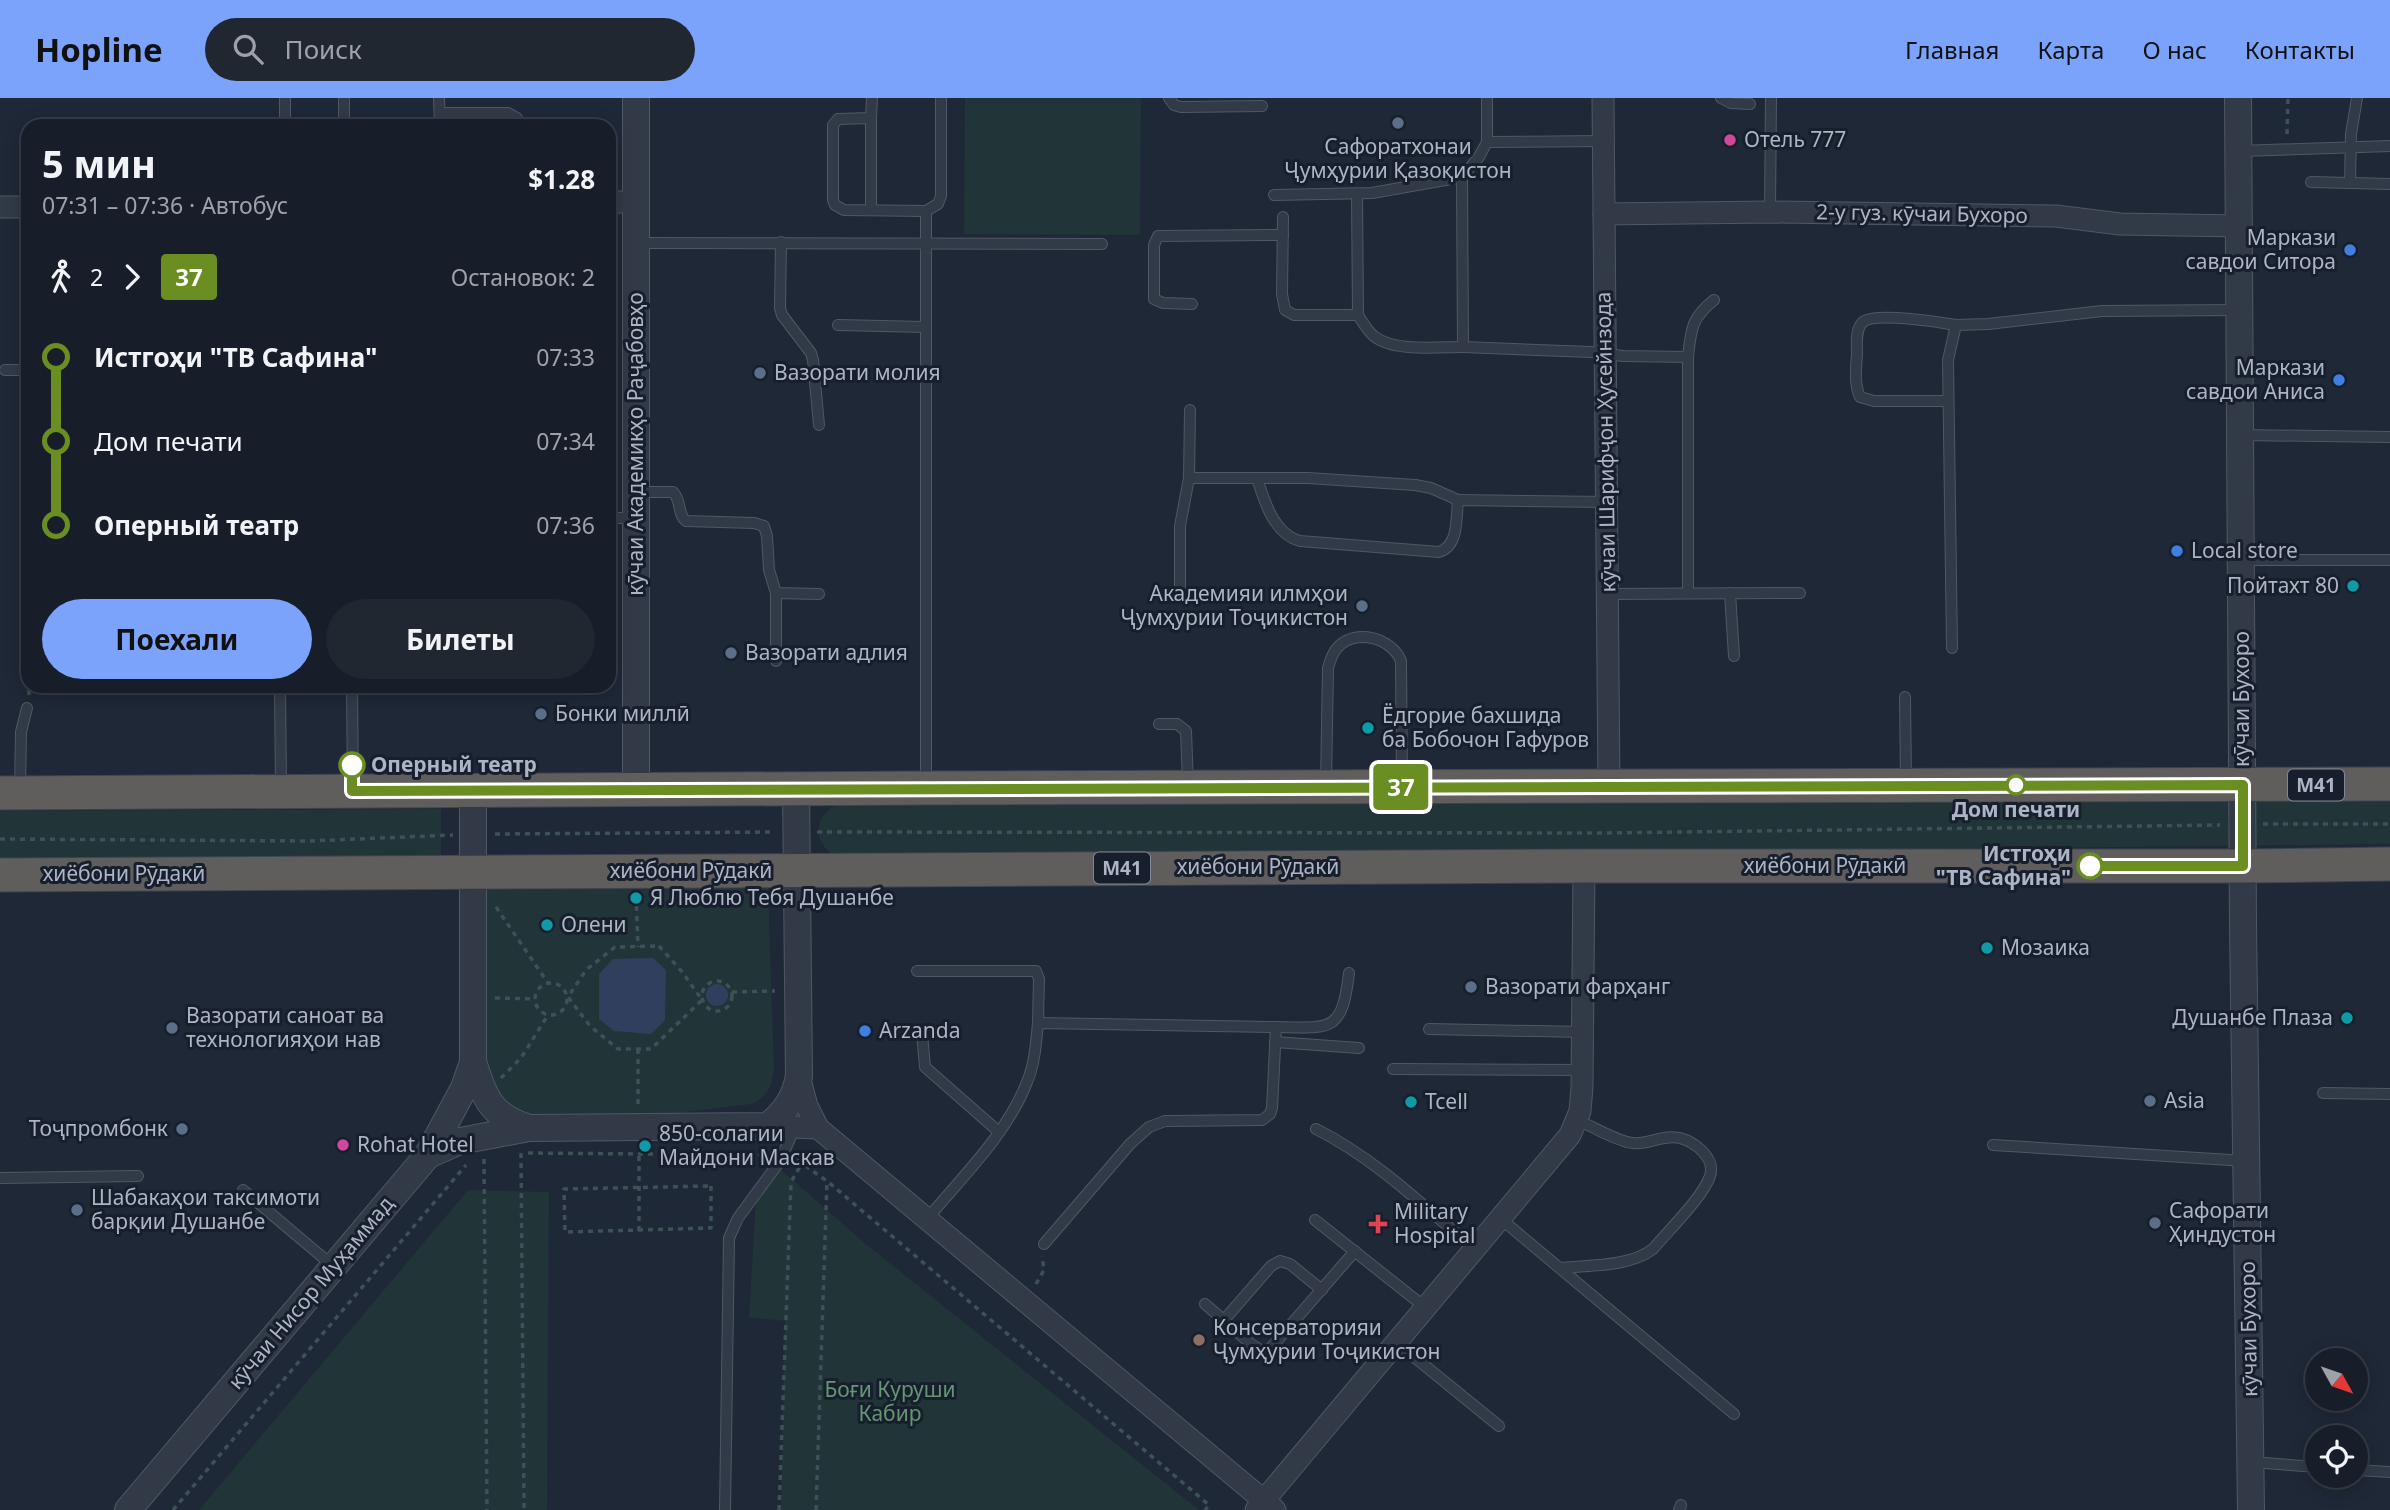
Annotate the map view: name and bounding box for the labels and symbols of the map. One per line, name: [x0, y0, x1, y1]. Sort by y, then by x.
marker: Сафоратхонаи Ҷумҳурии Қазоқистон: [1390, 115, 1406, 131]
place label: Отель 777: [1744, 125, 1846, 153]
place label: Сафоратхонаи Ҷумҳурии Қазоқистон: [1284, 132, 1512, 184]
marker: Отель 777: [1722, 132, 1738, 148]
street label: 2-у гуз. кӯчаи Бухоро: [1816, 197, 2028, 229]
place label: Маркази савдои Ситора: [2185, 223, 2336, 275]
marker: Маркази савдои Ситора: [2342, 242, 2358, 258]
street label: кӯчаи Шарифҷон Ҳусейнзода: [1588, 291, 1622, 593]
street label: кӯчаи Академикҳо Раҷабовҳо: [621, 292, 649, 596]
place label: Маркази савдои Аниса: [2186, 353, 2325, 405]
place label: Вазорати молия: [774, 358, 941, 386]
marker: Вазорати молия: [752, 365, 768, 381]
marker: Маркази савдои Аниса: [2331, 372, 2347, 388]
place label: Local store: [2191, 536, 2298, 564]
marker: Local store: [2169, 543, 2185, 559]
place label: Пойтахт 80: [2227, 571, 2339, 599]
marker: Пойтахт 80: [2345, 578, 2361, 594]
place label: Академияи илмҳои Ҷумҳурии Тоҷикистон: [1121, 579, 1348, 631]
marker: Академияи илмҳои Ҷумҳурии Тоҷикистон: [1354, 598, 1370, 614]
street label: кӯчаи Бухоро: [2227, 631, 2255, 767]
place label: Вазорати адлия: [745, 638, 908, 666]
marker: Вазорати адлия: [723, 645, 739, 661]
place label: Бонки миллӣ: [555, 699, 690, 727]
place label: Ёдгорие бахшида ба Бобочон Гафуров: [1382, 701, 1589, 753]
marker: Бонки миллӣ: [533, 706, 549, 722]
marker: Ёдгорие бахшида ба Бобочон Гафуров: [1360, 720, 1376, 736]
place label: Оперный театр: [371, 750, 537, 778]
marker: Оперный театр: [339, 752, 365, 778]
line badge: 37: [1370, 764, 1432, 810]
road number: M41: [2288, 770, 2344, 800]
marker: Дом печати: [2006, 775, 2026, 795]
place label: Дом печати: [1952, 795, 2080, 823]
place label: Истгоҳи "ТВ Сафина": [1936, 839, 2071, 891]
street label: хиёбони Рӯдакӣ: [1744, 851, 1906, 879]
road number: M41: [1094, 852, 1150, 884]
street label: хиёбони Рӯдакӣ: [1177, 852, 1339, 880]
marker: Истгоҳи "ТВ Сафина": [2077, 853, 2103, 879]
street label: хиёбони Рӯдакӣ: [610, 856, 772, 884]
street label: хиёбони Рӯдакӣ: [43, 859, 205, 887]
place label: Я Люблю Тебя Душанбе: [650, 883, 894, 911]
marker: Я Люблю Тебя Душанбе: [628, 890, 644, 906]
place label: Олени: [561, 910, 627, 938]
marker: Олени: [539, 917, 555, 933]
place label: Мозаика: [2001, 933, 2090, 961]
marker: Мозаика: [1979, 940, 1995, 956]
place label: Вазорати фарҳанг: [1485, 972, 1670, 1000]
marker: Вазорати фарҳанг: [1463, 979, 1479, 995]
place label: Вазорати саноат ва технологияҳои нав: [186, 1001, 384, 1053]
place label: Душанбе Плаза: [2172, 1003, 2333, 1031]
marker: Душанбе Плаза: [2339, 1010, 2355, 1026]
place label: Arzanda: [879, 1016, 960, 1044]
marker: Вазорати саноат ва технологияҳои нав: [164, 1020, 180, 1036]
marker: Arzanda: [857, 1023, 873, 1039]
place label: Asia: [2164, 1086, 2205, 1114]
place label: Tcell: [1425, 1087, 1468, 1115]
marker: Asia: [2142, 1093, 2158, 1109]
marker: Tcell: [1403, 1094, 1419, 1110]
place label: Тоҷпромбонк: [29, 1114, 168, 1142]
place label: 850-солагии Майдони Маскав: [659, 1119, 835, 1171]
marker: Тоҷпромбонк: [174, 1121, 190, 1137]
place label: Rohat Hotel: [357, 1130, 474, 1158]
marker: Rohat Hotel: [335, 1137, 351, 1153]
marker: 850-солагии Майдони Маскав: [637, 1138, 653, 1154]
place label: Шабакаҳои таксимоти барқии Душанбе: [91, 1183, 320, 1235]
street label: кӯчаи Нисор Муҳаммад: [221, 1190, 399, 1395]
place label: Сафорати Ҳиндустон: [2169, 1196, 2276, 1248]
place label: Military Hospital: [1394, 1197, 1475, 1249]
marker: Шабакаҳои таксимоти барқии Душанбе: [69, 1202, 85, 1218]
marker: Military Hospital: [1368, 1214, 1388, 1234]
marker: Сафорати Ҳиндустон: [2147, 1215, 2163, 1231]
street label: кӯчаи Бухоро: [2233, 1261, 2263, 1397]
place label: Консерваторияи Ҷумҳурии Тоҷикистон: [1213, 1313, 1440, 1365]
marker: Консерваторияи Ҷумҳурии Тоҷикистон: [1191, 1332, 1207, 1348]
north arrow: [2305, 1348, 2368, 1410]
park label: Боғи Куруши Кабир: [824, 1375, 956, 1427]

